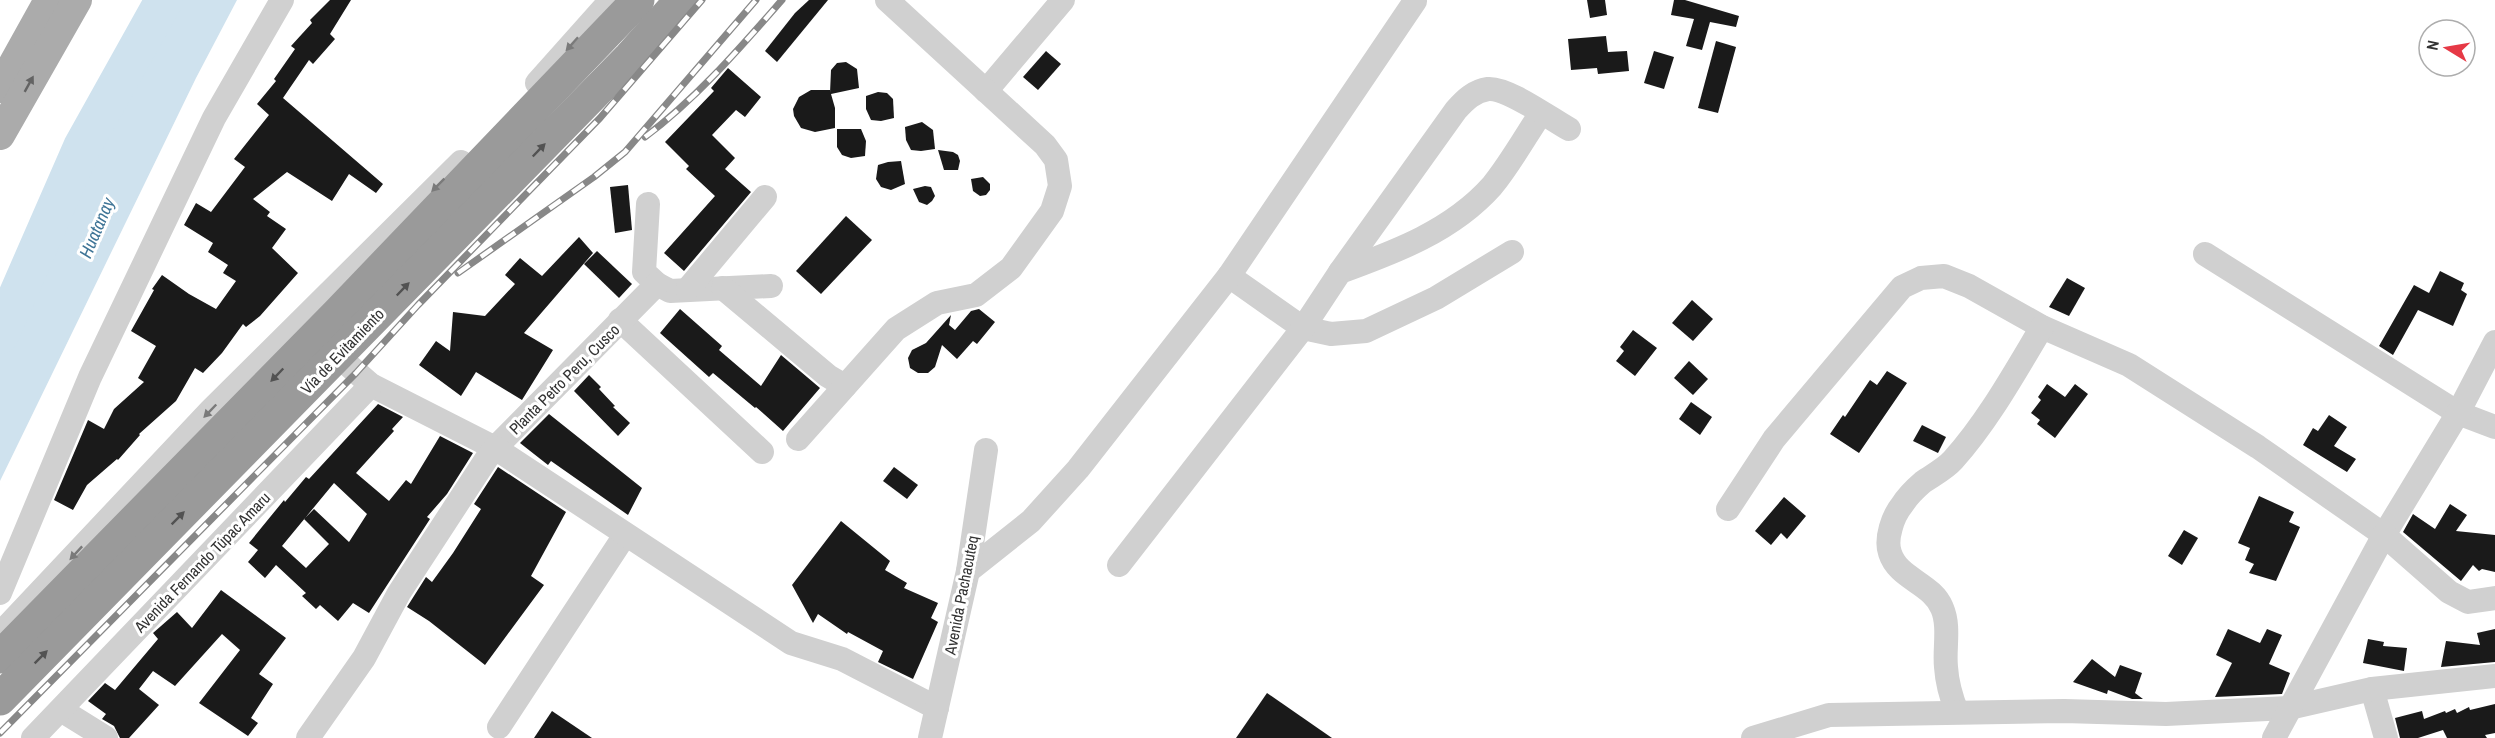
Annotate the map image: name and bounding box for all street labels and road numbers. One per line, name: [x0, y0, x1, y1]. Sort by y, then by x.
street label: Vía de Evitamiento: [295, 303, 389, 399]
street label: Planta Petro Peru, Cusco: [504, 319, 624, 439]
street label: Avenida Fernando Túpac Amaru: [128, 487, 275, 638]
street label: Avenida Pachacuteq: [938, 534, 983, 657]

